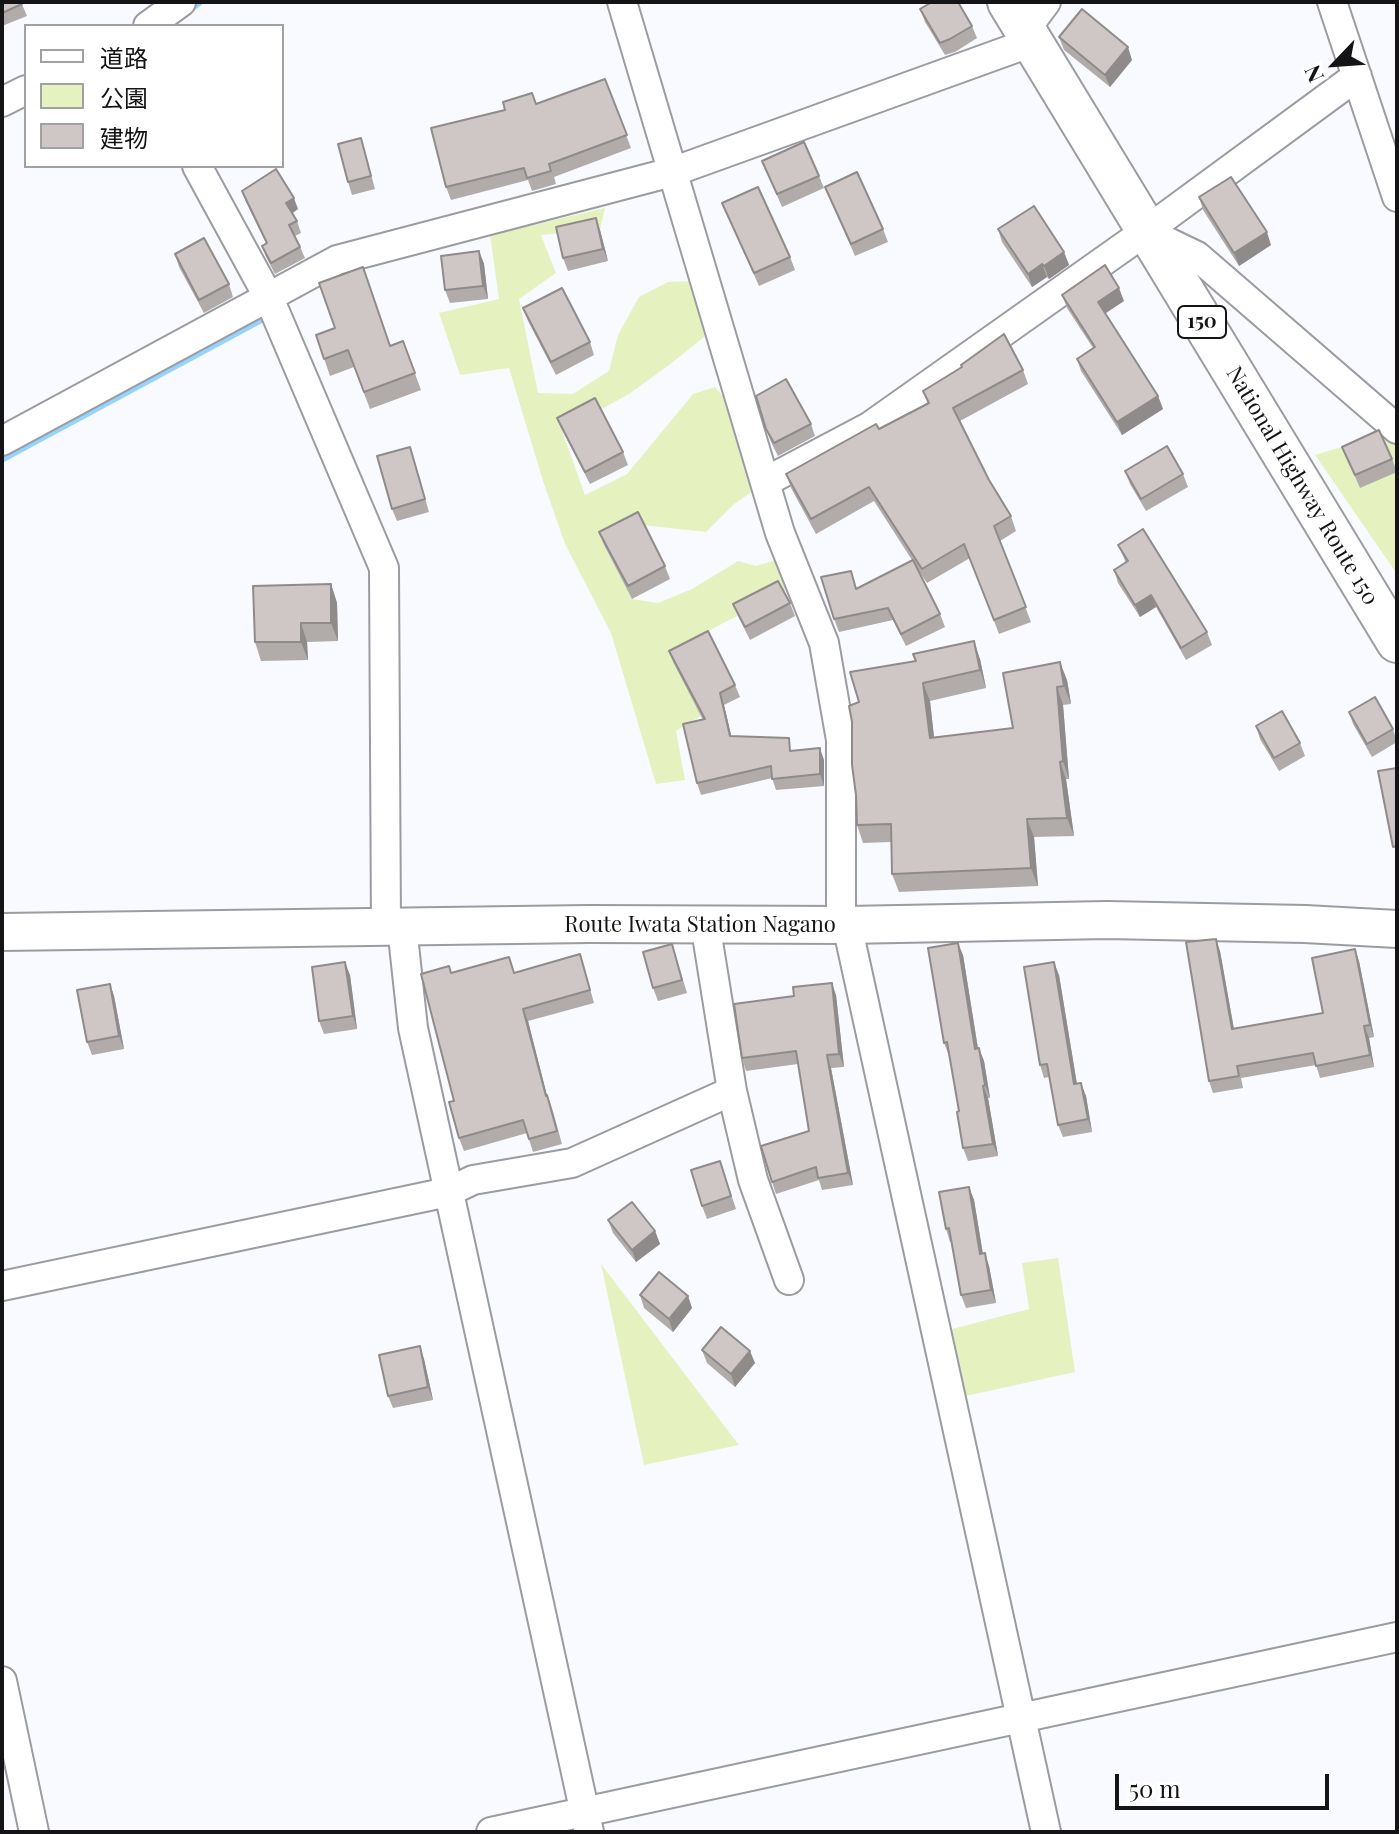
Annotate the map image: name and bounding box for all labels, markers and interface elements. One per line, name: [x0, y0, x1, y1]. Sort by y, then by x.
legend: [24, 24, 284, 168]
north arrow: [1295, 24, 1375, 104]
text: 道路: [100, 41, 148, 73]
text: N: [1296, 61, 1330, 88]
text: 公園: [100, 81, 148, 113]
text: 建物: [100, 121, 148, 153]
road number: 150: [1178, 306, 1226, 338]
street label: National Highway Route 150: [1220, 362, 1384, 610]
street label: Route Iwata Station Nagano: [564, 912, 836, 938]
scale bar: [1119, 1758, 1333, 1808]
text: 50 m: [1129, 1772, 1181, 1804]

